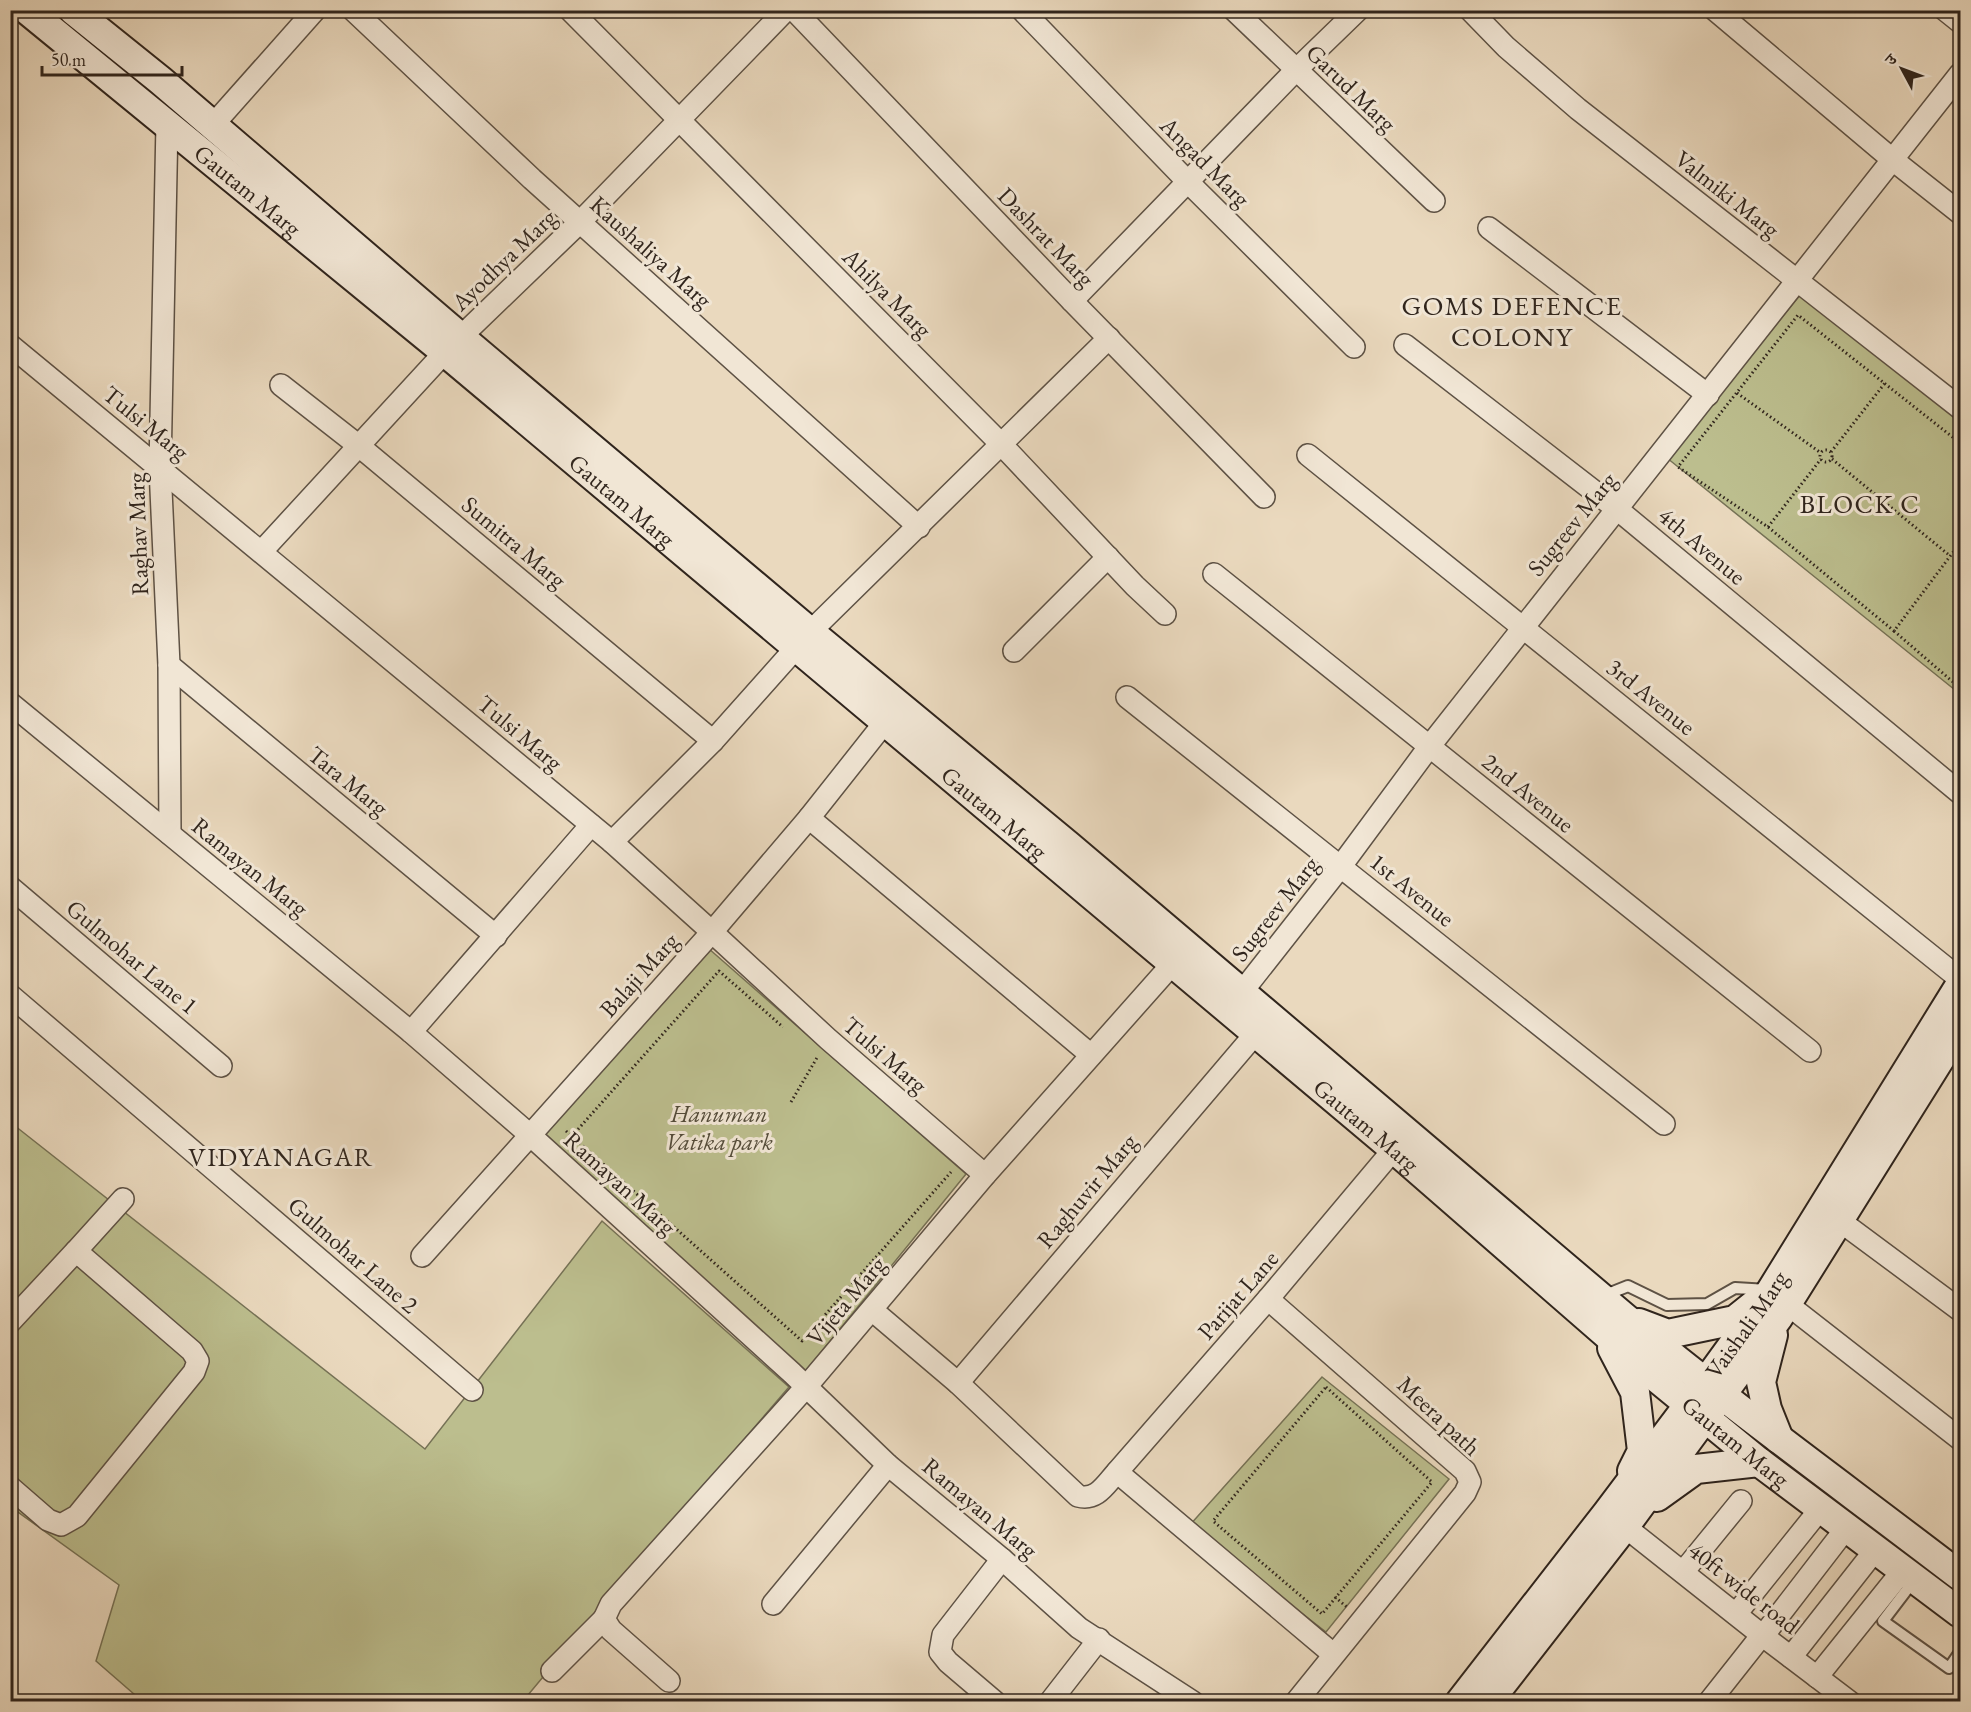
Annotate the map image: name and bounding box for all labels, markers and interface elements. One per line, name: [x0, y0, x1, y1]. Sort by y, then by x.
street label: Garud Marg: [1300, 37, 1403, 139]
scale bar: [42, 39, 182, 77]
north arrow: [1872, 39, 1932, 99]
text: 50 m: [51, 48, 86, 71]
text: उ: [1880, 48, 1903, 70]
street label: Angad Marg: [1153, 109, 1258, 214]
street label: Gautam Marg: [188, 137, 308, 243]
street label: Valmiki Marg: [1669, 143, 1786, 245]
street label: Dashrat Marg: [991, 180, 1102, 293]
street label: Kaushaliya Marg: [584, 189, 719, 315]
street label: Ayodhya Marg: [444, 202, 563, 318]
street label: Ahilya Marg: [835, 241, 939, 344]
district label: GOMS DEFENCE COLONY: [1402, 288, 1623, 354]
street label: Tulsi Marg: [97, 378, 196, 467]
street label: Gautam Marg: [563, 447, 682, 554]
street label: Sugreev Marg: [1520, 465, 1623, 582]
street label: Raghav Marg: [120, 471, 155, 596]
district label: BLOCK C: [1800, 487, 1920, 521]
street label: Sumitra Marg: [456, 489, 574, 595]
street label: 4th Avenue: [1652, 500, 1753, 591]
street label: 3rd Avenue: [1601, 651, 1702, 742]
street label: Tulsi Marg: [471, 688, 570, 778]
street label: Tara Marg: [302, 739, 395, 823]
street label: 2nd Avenue: [1476, 746, 1581, 839]
street label: Gautam Marg: [935, 759, 1054, 866]
street label: Ramayan Marg: [186, 810, 315, 923]
street label: 1st Avenue: [1364, 846, 1461, 933]
street label: Sugreev Marg: [1224, 849, 1326, 968]
street label: Gulmohar Lane 1: [60, 892, 205, 1021]
street label: Balaji Marg: [592, 925, 685, 1024]
street label: Tulsi Marg: [837, 1009, 934, 1100]
street label: Gautam Marg: [1307, 1072, 1426, 1179]
park label: Hanuman Vatika park: [665, 1098, 773, 1157]
street label: Ramayan Marg: [558, 1124, 684, 1242]
street label: Raghuvir Marg: [1030, 1126, 1144, 1254]
district label: VIDYANAGAR: [188, 1140, 374, 1174]
street label: Gulmohar Lane 2: [282, 1190, 425, 1320]
street label: Parijat Lane: [1190, 1244, 1285, 1346]
street label: Vijeta Marg: [799, 1249, 892, 1352]
street label: Vaishali Marg: [1698, 1264, 1795, 1384]
street label: Meera path: [1391, 1369, 1488, 1462]
street label: Gautam Marg: [1675, 1389, 1796, 1494]
street label: Ramayan Marg: [916, 1450, 1045, 1565]
street label: 40ft wide road: [1682, 1535, 1807, 1641]

